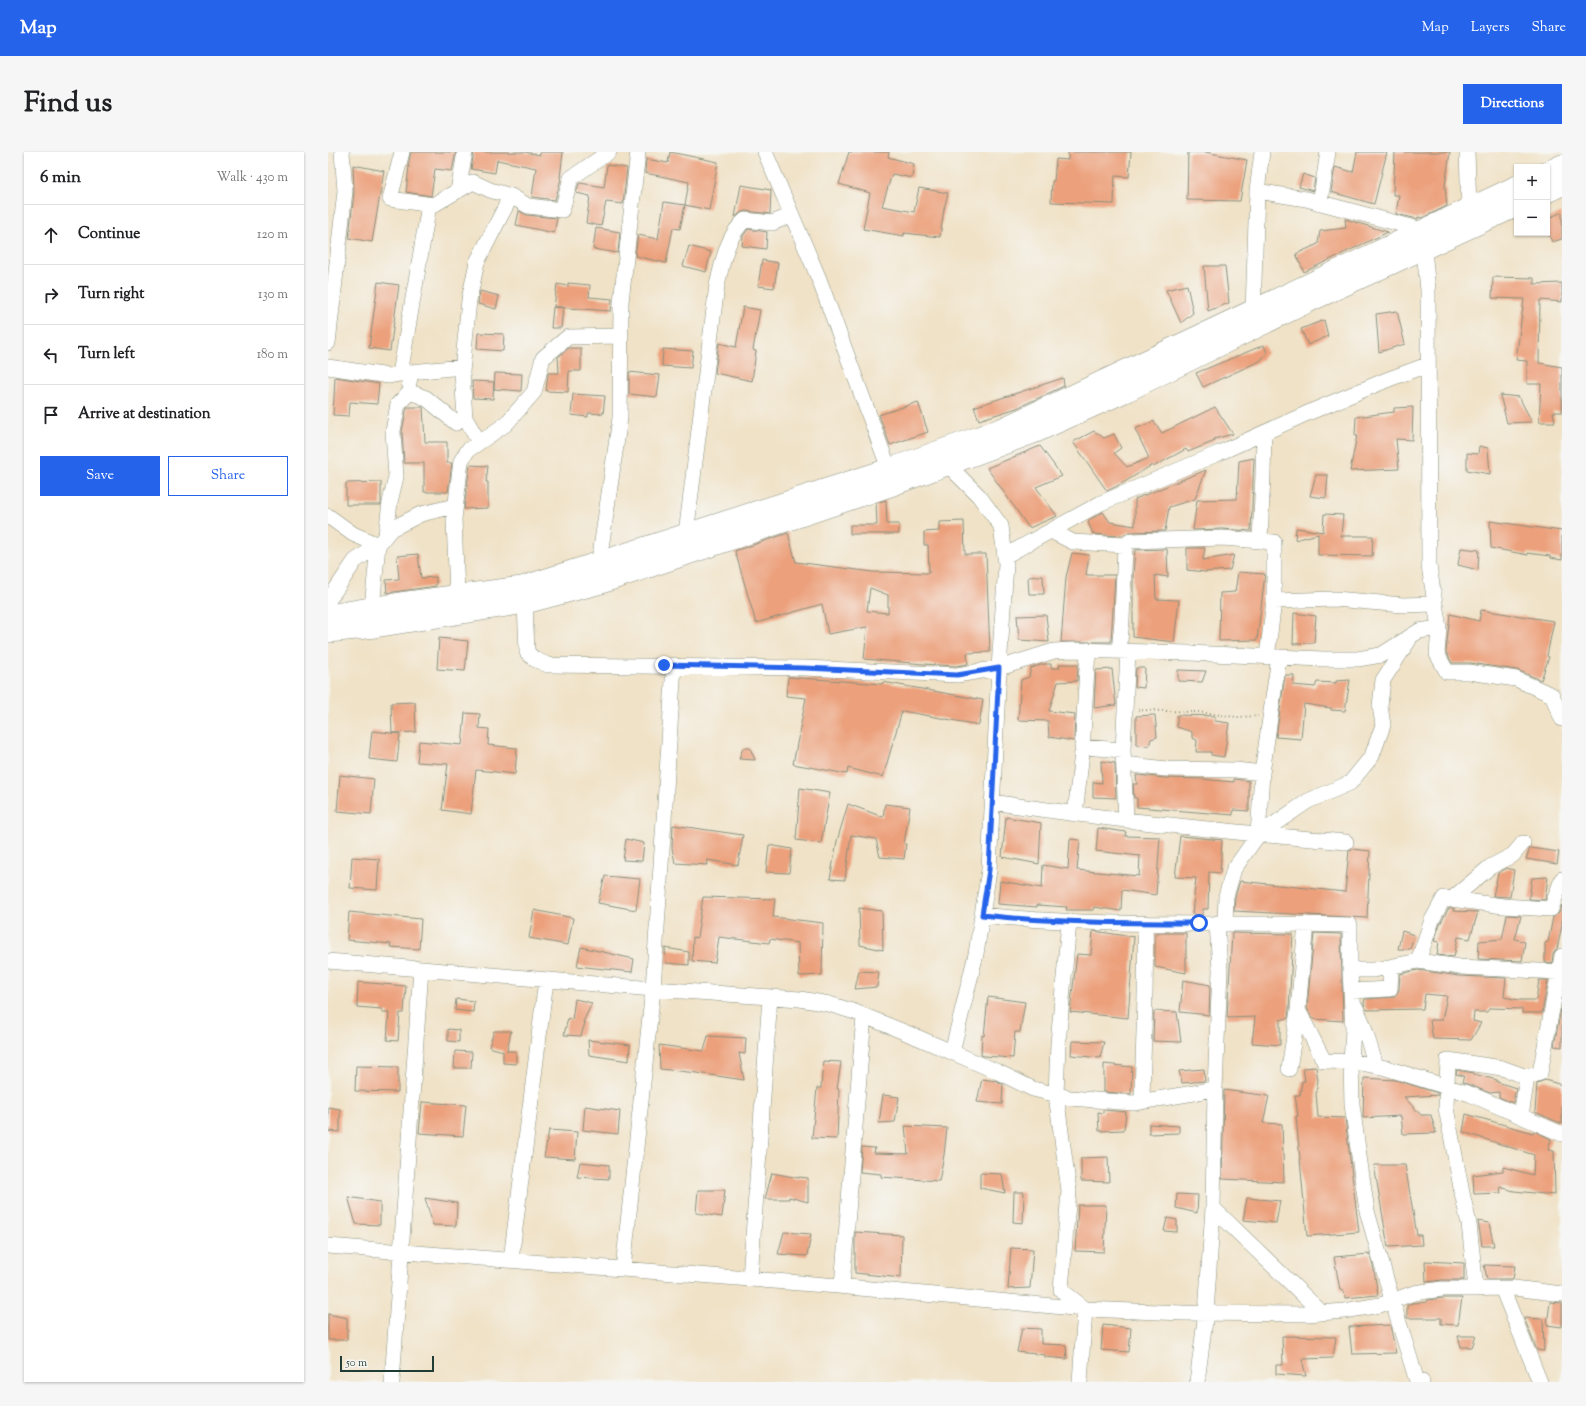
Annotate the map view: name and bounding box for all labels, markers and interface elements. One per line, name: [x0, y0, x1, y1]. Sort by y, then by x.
text: Map: [20, 15, 57, 42]
text: Map: [1422, 18, 1449, 38]
text: Layers: [1471, 18, 1509, 38]
text: Share: [1531, 18, 1566, 38]
text: Find us: [24, 84, 112, 124]
button: Directions: [1463, 84, 1562, 124]
map controls: [1514, 164, 1550, 236]
button: +: [1514, 164, 1550, 200]
text: 6 min: [40, 166, 81, 190]
text: Walk · 430 m: [217, 169, 288, 187]
button: −: [1514, 200, 1550, 236]
icon: ahead: [40, 224, 62, 246]
text: Continue: [78, 224, 140, 245]
text: 120 m: [257, 226, 288, 244]
icon: right: [40, 284, 62, 306]
text: Turn right: [78, 284, 144, 305]
text: 130 m: [258, 286, 288, 304]
icon: left: [40, 344, 62, 366]
text: Turn left: [78, 344, 135, 365]
text: 180 m: [257, 346, 288, 364]
icon: arrive: [40, 404, 62, 426]
text: Arrive at destination: [78, 404, 211, 425]
button: Save: [40, 456, 160, 496]
button: Share: [168, 456, 288, 496]
route end: [655, 656, 673, 674]
route start: [1190, 914, 1208, 932]
scale bar: [340, 1354, 434, 1373]
text: 50 m: [346, 1355, 367, 1371]

